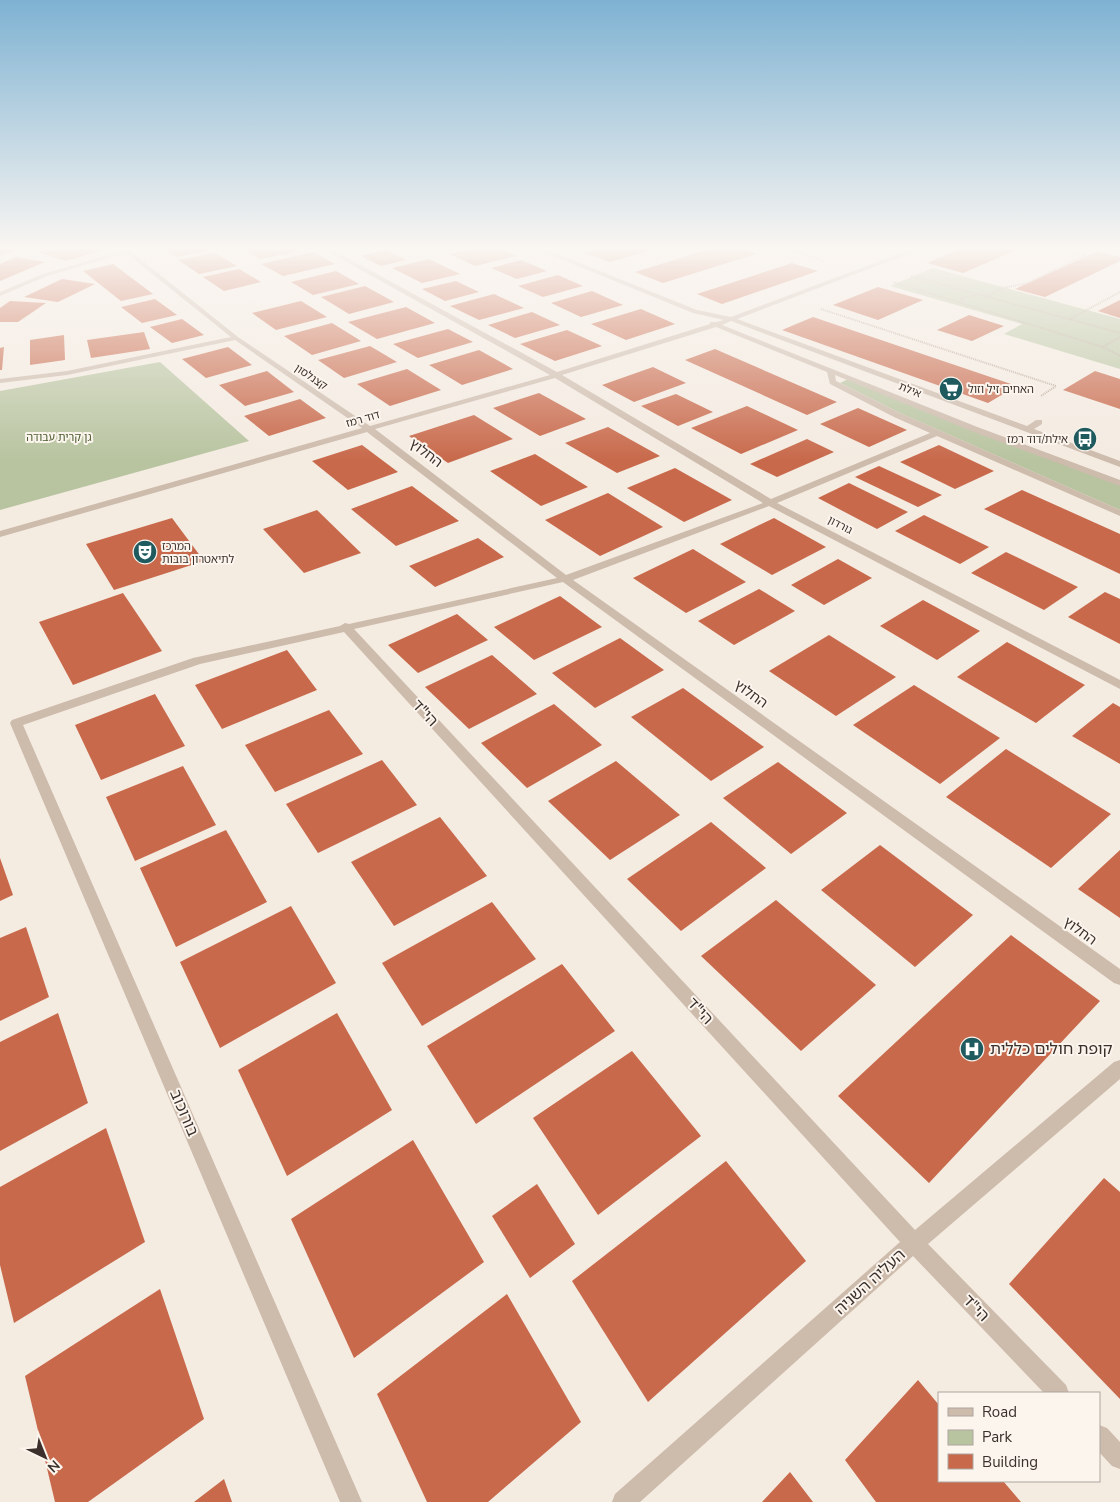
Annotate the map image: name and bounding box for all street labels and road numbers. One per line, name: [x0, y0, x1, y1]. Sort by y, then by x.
street label: קצנלסון: [292, 361, 330, 394]
street label: אילת: [896, 379, 924, 401]
street label: דוד רמז: [344, 407, 382, 431]
street label: החלוץ: [406, 434, 446, 472]
street label: גורדון: [825, 512, 855, 538]
street label: החלוץ: [730, 675, 772, 713]
street label: הי"ד: [407, 695, 443, 731]
street label: החלוץ: [1059, 912, 1101, 950]
street label: הי"ד: [682, 993, 718, 1029]
street label: בורוכוב: [164, 1086, 204, 1140]
street label: העליה השניה: [830, 1244, 910, 1320]
street label: הי"ד: [958, 1290, 994, 1326]

